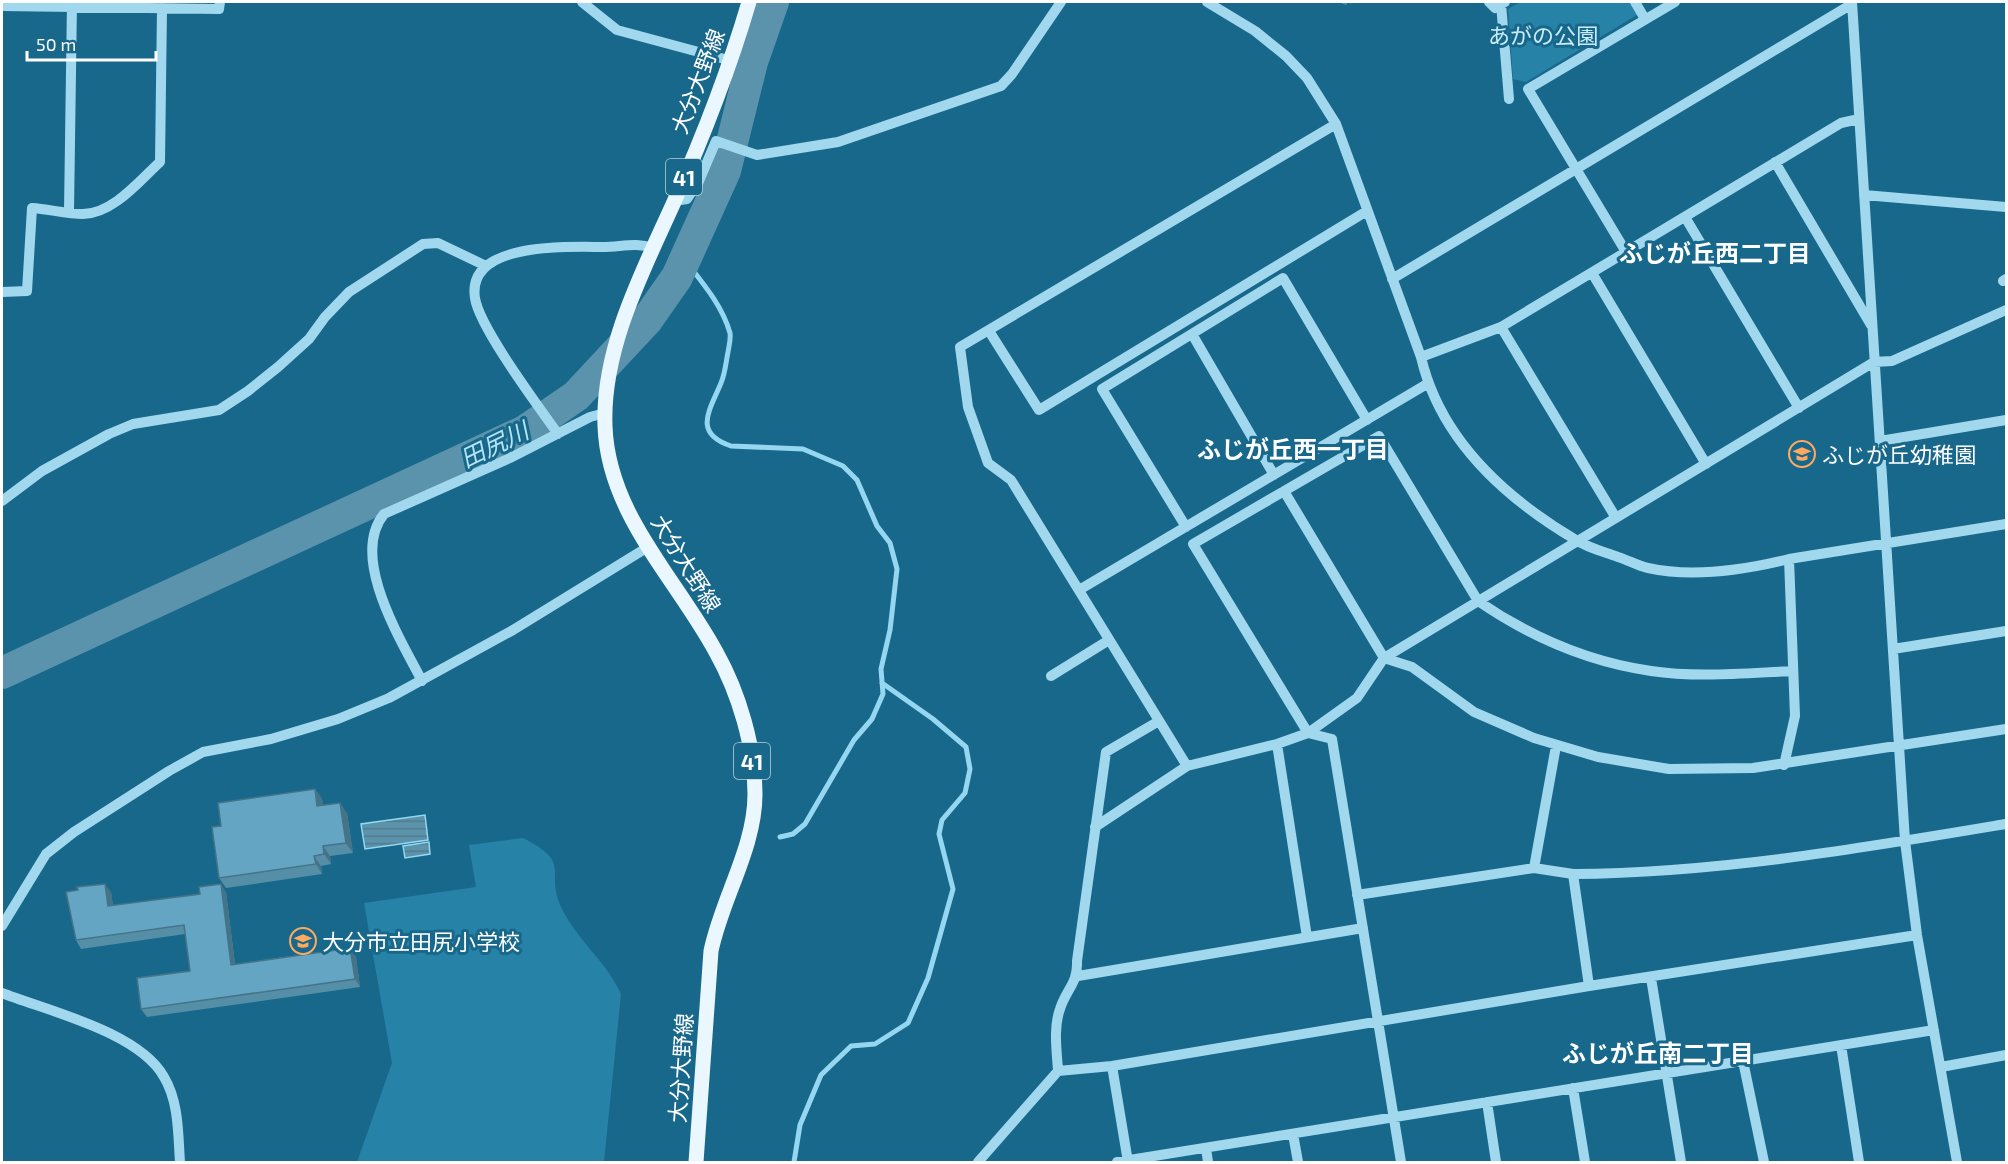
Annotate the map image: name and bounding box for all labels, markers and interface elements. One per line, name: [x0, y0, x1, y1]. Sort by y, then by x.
park label: あがの公園: [1488, 22, 1598, 48]
scale bar: [27, 24, 156, 62]
street label: 大分大野線: [665, 25, 729, 137]
text: 50 m: [36, 33, 76, 55]
road number: 41: [666, 159, 702, 195]
district label: ふじが丘西二丁目: [1619, 238, 1811, 267]
water label: 田尻川: [455, 414, 535, 473]
district label: ふじが丘西一丁目: [1197, 434, 1389, 463]
school or university icon: ふじが丘幼稚園: [1787, 439, 1817, 469]
place label: ふじが丘幼稚園: [1822, 441, 1976, 467]
street label: 大分大野線: [647, 509, 727, 617]
road number: 41: [734, 743, 770, 779]
school or university icon: 大分市立田尻小学校: [288, 926, 318, 956]
place label: 大分市立田尻小学校: [322, 928, 520, 954]
street label: 大分大野線: [663, 1012, 697, 1124]
district label: ふじが丘南二丁目: [1562, 1038, 1754, 1067]

